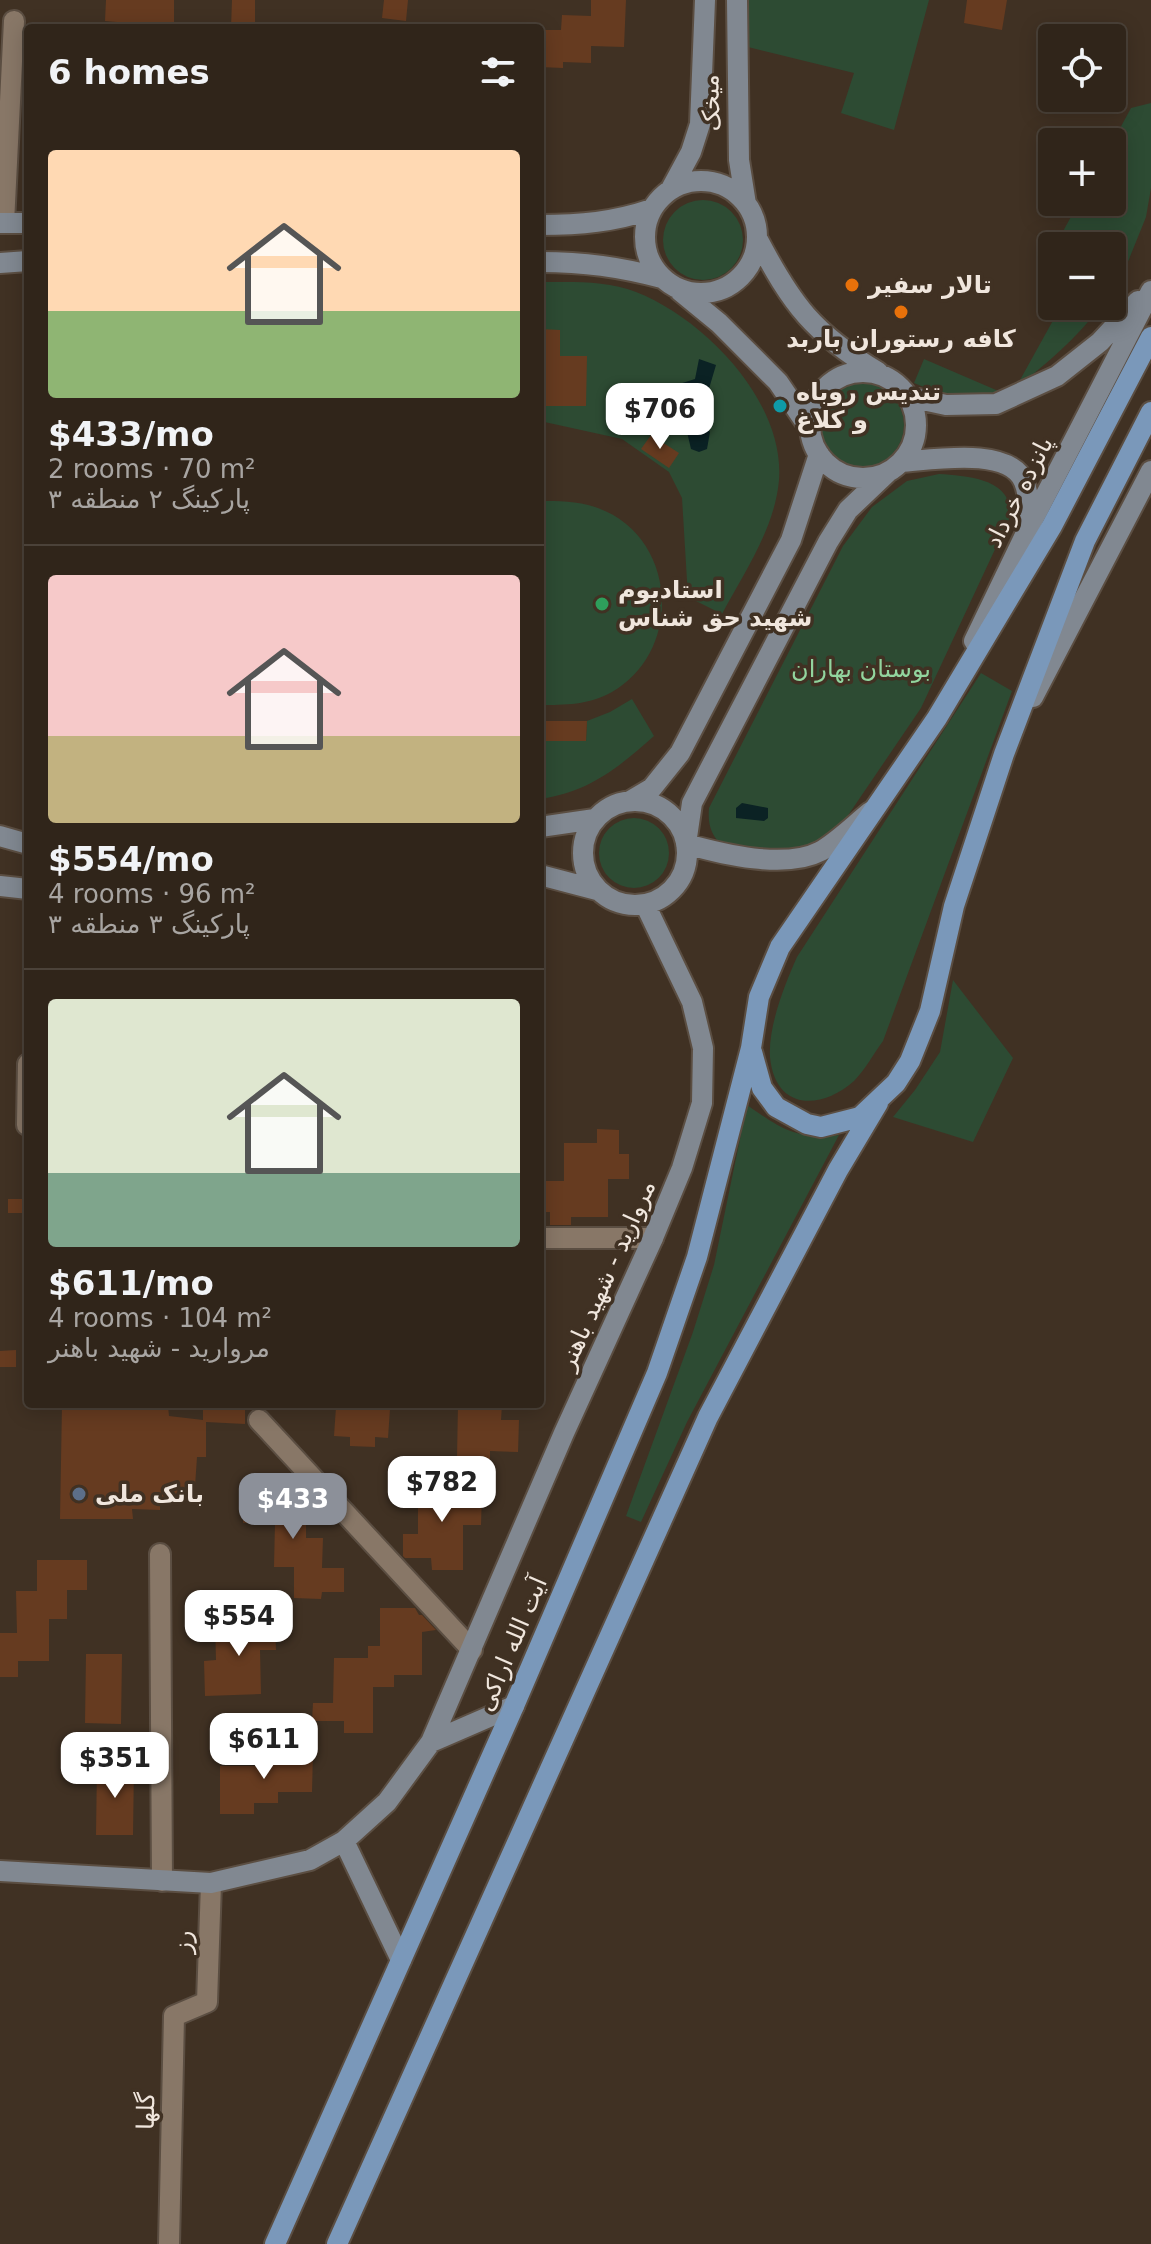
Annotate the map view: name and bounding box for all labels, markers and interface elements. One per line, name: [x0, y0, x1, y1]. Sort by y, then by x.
map controls: [1038, 24, 1126, 320]
button: locate: [1038, 24, 1126, 112]
icon: filters: [476, 50, 520, 94]
text: 6 homes: [48, 52, 210, 92]
street label: میخک: [696, 74, 726, 132]
button: +: [1038, 128, 1126, 216]
icon: home: [212, 202, 356, 346]
button: −: [1038, 232, 1126, 320]
place label: تالار سفیر: [867, 271, 992, 299]
marker: تالار سفیر: [843, 276, 861, 294]
marker: کافه رستوران باربد: [892, 303, 910, 321]
place label: کافه رستوران باربد: [786, 325, 1016, 353]
place label: تندیس روباه و کلاغ: [796, 378, 941, 434]
pin: $706: [613, 383, 707, 451]
text: $706: [624, 394, 696, 424]
marker: تندیس روباه و کلاغ: [771, 397, 789, 415]
text: $433/mo: [48, 414, 214, 454]
street label: پانزده خرداد: [979, 432, 1059, 552]
text: 2 rooms · 70 m²: [48, 454, 256, 484]
text: پارکینگ ۲ منطقه ۳: [48, 484, 250, 514]
place label: استادیوم شهید حق شناس: [618, 576, 812, 632]
marker: استادیوم شهید حق شناس: [593, 595, 611, 613]
icon: home: [212, 627, 356, 771]
park label: بوستان بهاران: [791, 655, 931, 683]
text: $554/mo: [48, 839, 214, 879]
text: 4 rooms · 96 m²: [48, 879, 256, 909]
text: پارکینگ ۳ منطقه ۳: [48, 909, 250, 939]
icon: home: [212, 1051, 356, 1195]
street label: مروارید - شهید باهنر: [552, 1176, 661, 1375]
text: $611/mo: [48, 1263, 214, 1303]
text: 4 rooms · 104 m²: [48, 1303, 272, 1333]
text: مروارید - شهید باهنر: [48, 1333, 270, 1363]
pin: $782: [395, 1456, 489, 1524]
text: $782: [406, 1467, 478, 1497]
pin: $433: [246, 1473, 340, 1541]
place label: بانک ملی: [95, 1480, 204, 1508]
text: $433: [257, 1484, 329, 1514]
marker: بانک ملی: [70, 1485, 88, 1503]
street label: آیت الله اراکی: [470, 1571, 553, 1715]
pin: $554: [192, 1590, 286, 1658]
text: $554: [203, 1601, 275, 1631]
pin: $611: [217, 1713, 311, 1781]
text: $611: [228, 1724, 300, 1754]
pin: $351: [68, 1732, 162, 1800]
text: $351: [79, 1743, 151, 1773]
street label: رز: [169, 1930, 197, 1955]
street label: گلها: [132, 2091, 160, 2130]

